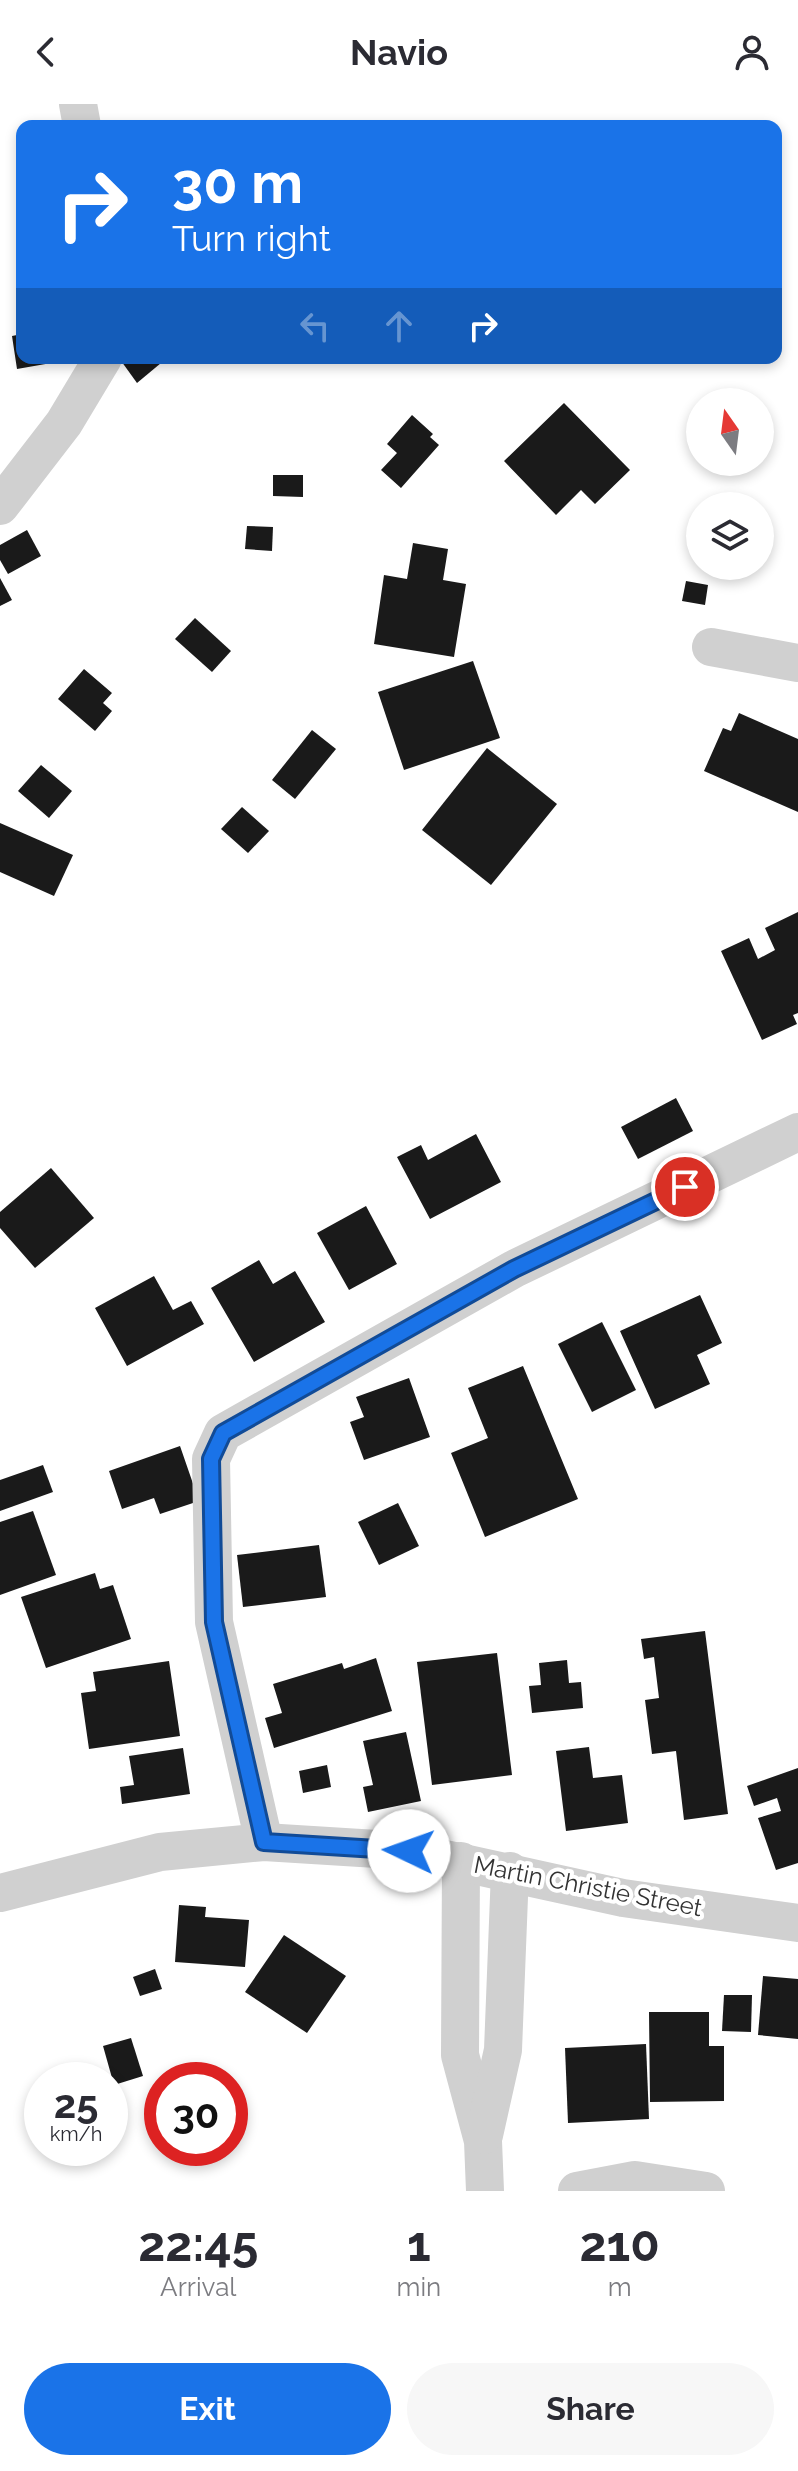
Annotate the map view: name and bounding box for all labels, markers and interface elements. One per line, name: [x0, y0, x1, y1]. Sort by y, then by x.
icon: back: [24, 30, 68, 74]
icon: person: [730, 30, 774, 74]
text: Navio: [350, 31, 448, 73]
text: 30 m: [172, 150, 303, 216]
icon: right: [40, 152, 144, 256]
text: Turn right: [172, 217, 331, 259]
icon: left: [293, 304, 337, 348]
icon: ahead: [377, 304, 421, 348]
icon: right: [461, 304, 505, 348]
north arrow: [686, 388, 774, 476]
map controls: [686, 388, 774, 580]
button: layers: [686, 492, 774, 580]
pin: [651, 1153, 719, 1221]
icon: arrive: [663, 1165, 707, 1209]
position arrow: [367, 1809, 451, 1893]
street label: Martin Christie Street: [472, 1850, 704, 1922]
speed limit sign: 30: [144, 2062, 248, 2166]
text: 25: [54, 2080, 98, 2127]
text: km/h: [50, 2122, 102, 2146]
text: 22:45: [138, 2216, 258, 2272]
text: 1: [407, 2216, 431, 2272]
text: 210: [579, 2216, 660, 2272]
text: Arrival: [160, 2272, 236, 2302]
text: min: [396, 2272, 441, 2302]
text: m: [608, 2272, 632, 2302]
button: Exit: [24, 2363, 391, 2455]
button: Share: [407, 2363, 774, 2455]

